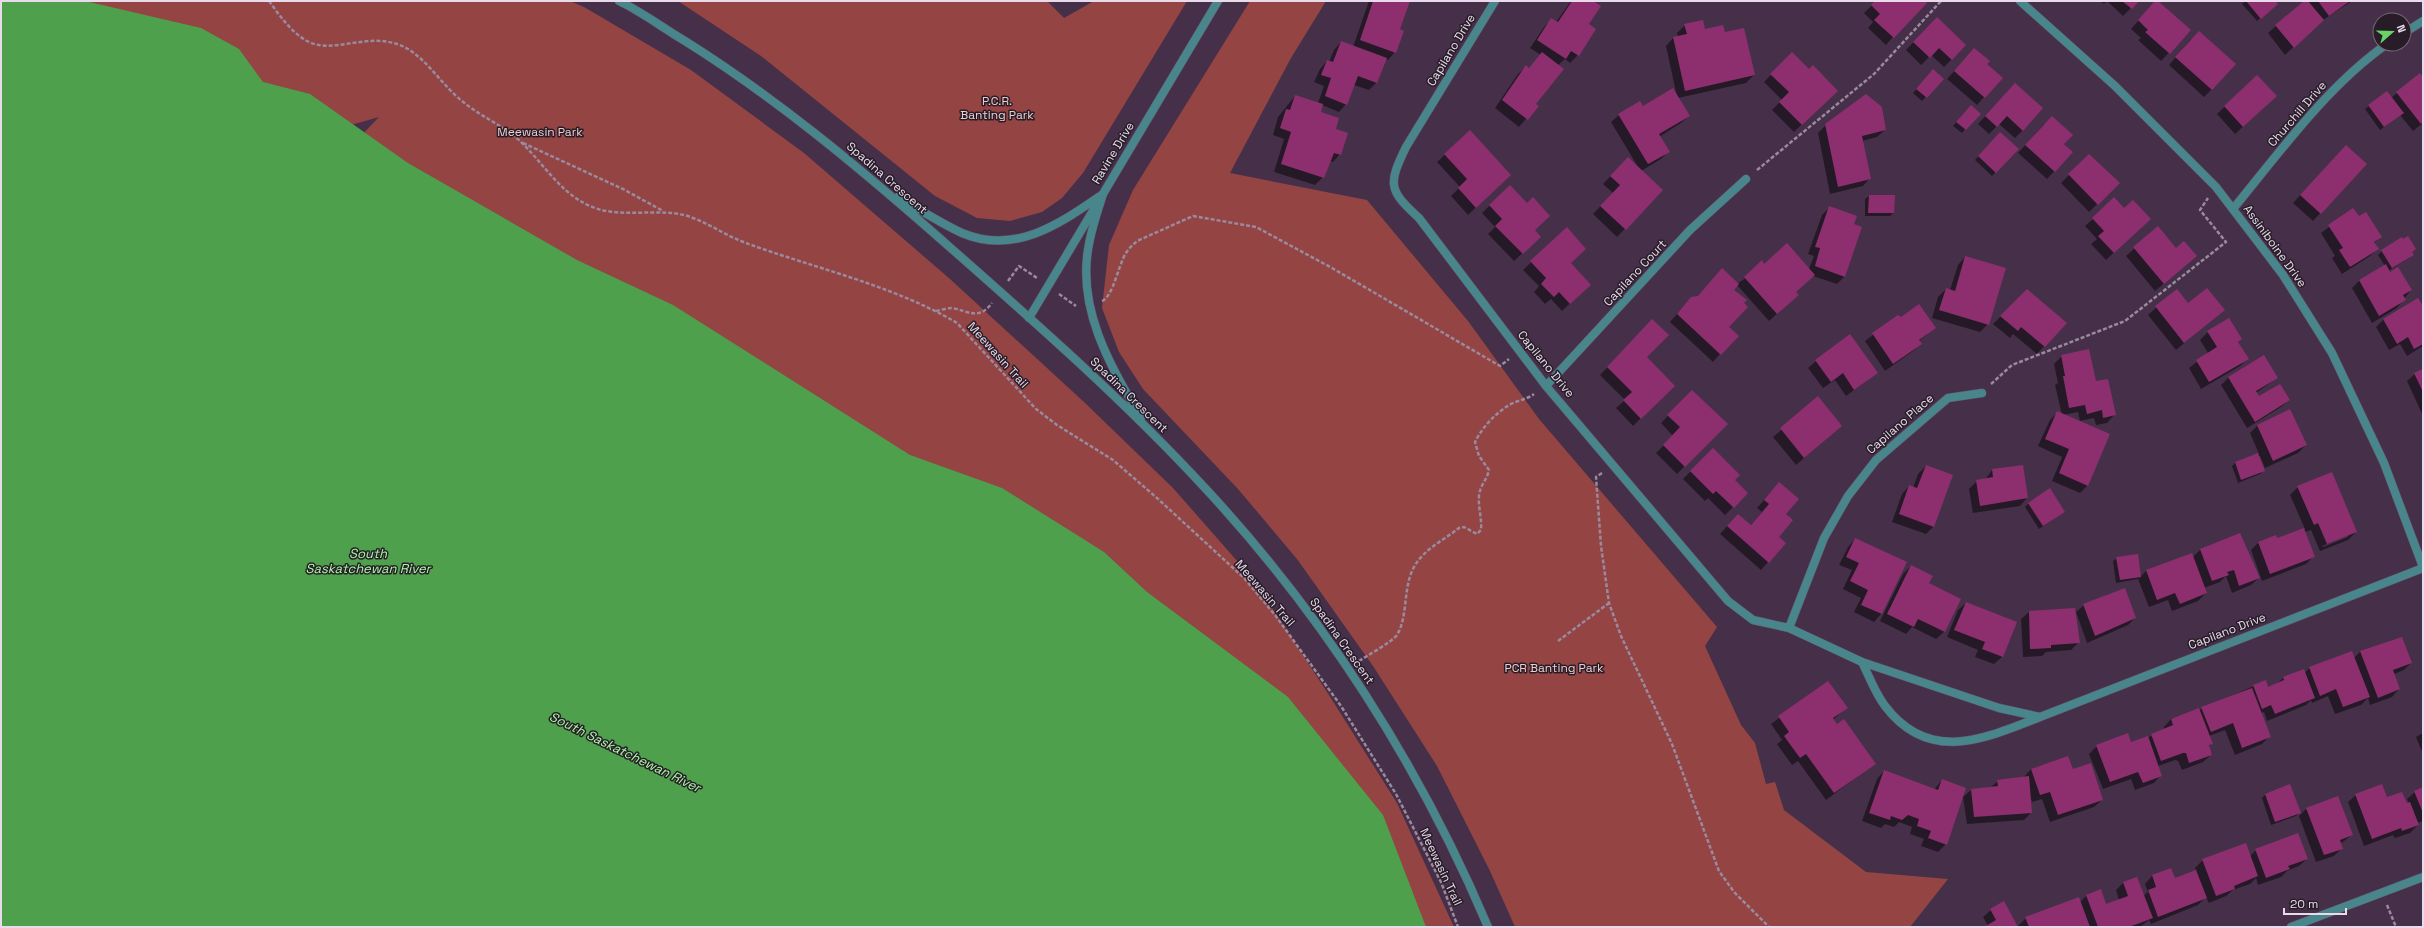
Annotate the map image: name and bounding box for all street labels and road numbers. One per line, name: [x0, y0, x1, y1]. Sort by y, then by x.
street label: Capilano Drive: [1423, 11, 1479, 89]
street label: Churchill Drive: [2264, 78, 2330, 150]
street label: Ravine Drive: [1088, 119, 1138, 187]
street label: Spadina Crescent: [843, 138, 931, 218]
street label: Assiniboine Drive: [2240, 202, 2310, 290]
street label: Capilano Court: [1600, 236, 1670, 310]
street label: Meewasin Trail: [964, 319, 1032, 391]
street label: Capilano Drive: [1514, 327, 1578, 401]
street label: Spadina Crescent: [1087, 354, 1171, 436]
street label: Capilano Place: [1863, 390, 1937, 458]
street label: Meewasin Trail: [1232, 556, 1298, 630]
street label: Spadina Crescent: [1306, 595, 1378, 687]
street label: Capilano Drive: [2186, 609, 2268, 653]
street label: Meewasin Trail: [1416, 826, 1466, 908]

